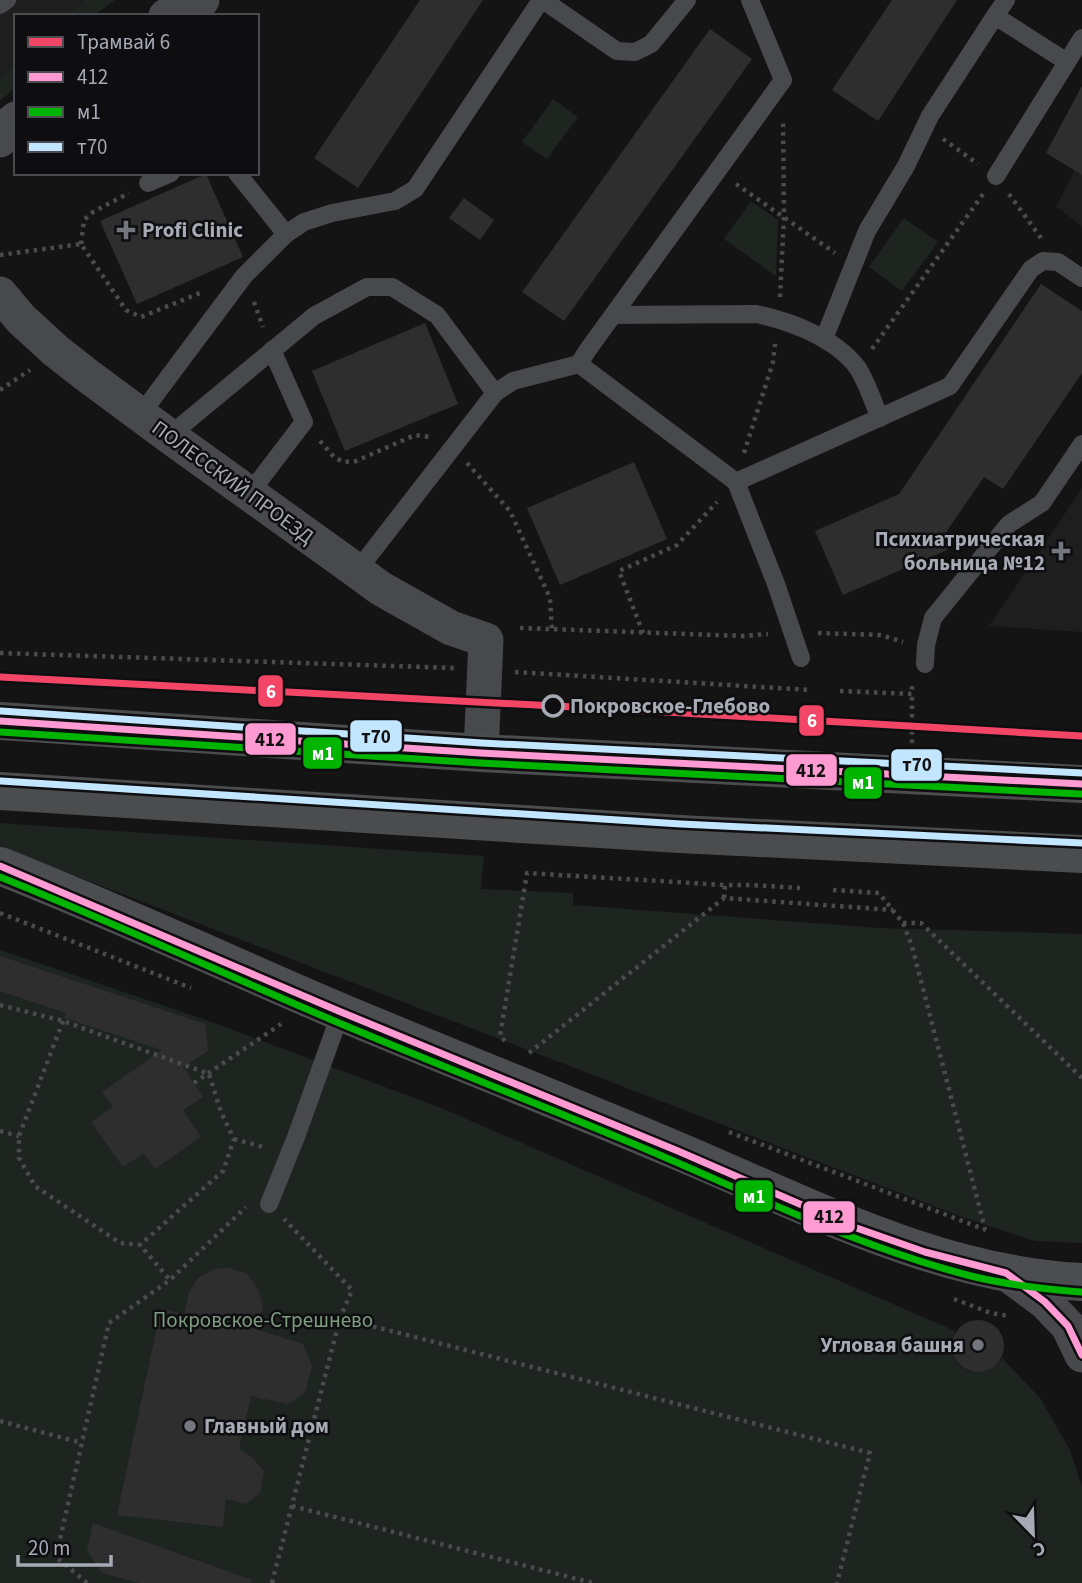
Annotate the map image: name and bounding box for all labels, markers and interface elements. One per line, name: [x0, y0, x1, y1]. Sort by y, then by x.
legend: [14, 14, 259, 175]
text: Трамвай 6: [77, 27, 170, 57]
text: 412: [77, 62, 108, 92]
text: м1: [77, 97, 101, 127]
text: т70: [77, 132, 108, 162]
place label: Profi Clinic: [142, 215, 243, 245]
marker: Profi Clinic: [116, 220, 136, 240]
street label: ПОЛЕССКИЙ ПРОЕЗД: [146, 413, 320, 551]
place label: Психиатрическая больница №12: [875, 524, 1045, 578]
marker: Психиатрическая больница №12: [1051, 541, 1071, 561]
line badge: 6: [257, 674, 284, 708]
text: 6: [266, 679, 276, 706]
place label: Покровское-Глебово: [570, 691, 770, 721]
marker: Покровское-Глебово: [542, 695, 564, 717]
line badge: 6: [798, 704, 825, 737]
text: 6: [807, 708, 817, 735]
line badge: т70: [349, 719, 403, 753]
line badge: 412: [244, 722, 297, 756]
text: т70: [361, 724, 391, 751]
text: 412: [255, 727, 285, 754]
line badge: м1: [302, 736, 343, 770]
text: м1: [312, 741, 334, 768]
line badge: т70: [890, 748, 943, 782]
text: т70: [902, 752, 932, 779]
line badge: 412: [785, 753, 838, 787]
text: 412: [796, 758, 826, 785]
line badge: м1: [843, 766, 883, 800]
text: м1: [852, 770, 874, 797]
line badge: м1: [734, 1179, 774, 1213]
text: м1: [743, 1184, 765, 1211]
line badge: 412: [802, 1200, 856, 1234]
text: 412: [814, 1204, 844, 1231]
park label: Покровское-Стрешнево: [153, 1305, 373, 1335]
place label: Угловая башня: [821, 1330, 964, 1360]
marker: Угловая башня: [970, 1337, 986, 1353]
place label: Главный дом: [204, 1411, 329, 1441]
marker: Главный дом: [182, 1418, 198, 1434]
north arrow: [998, 1499, 1068, 1569]
scale bar: [18, 1524, 110, 1568]
text: 20 m: [28, 1533, 70, 1563]
text: С: [1029, 1534, 1049, 1563]

